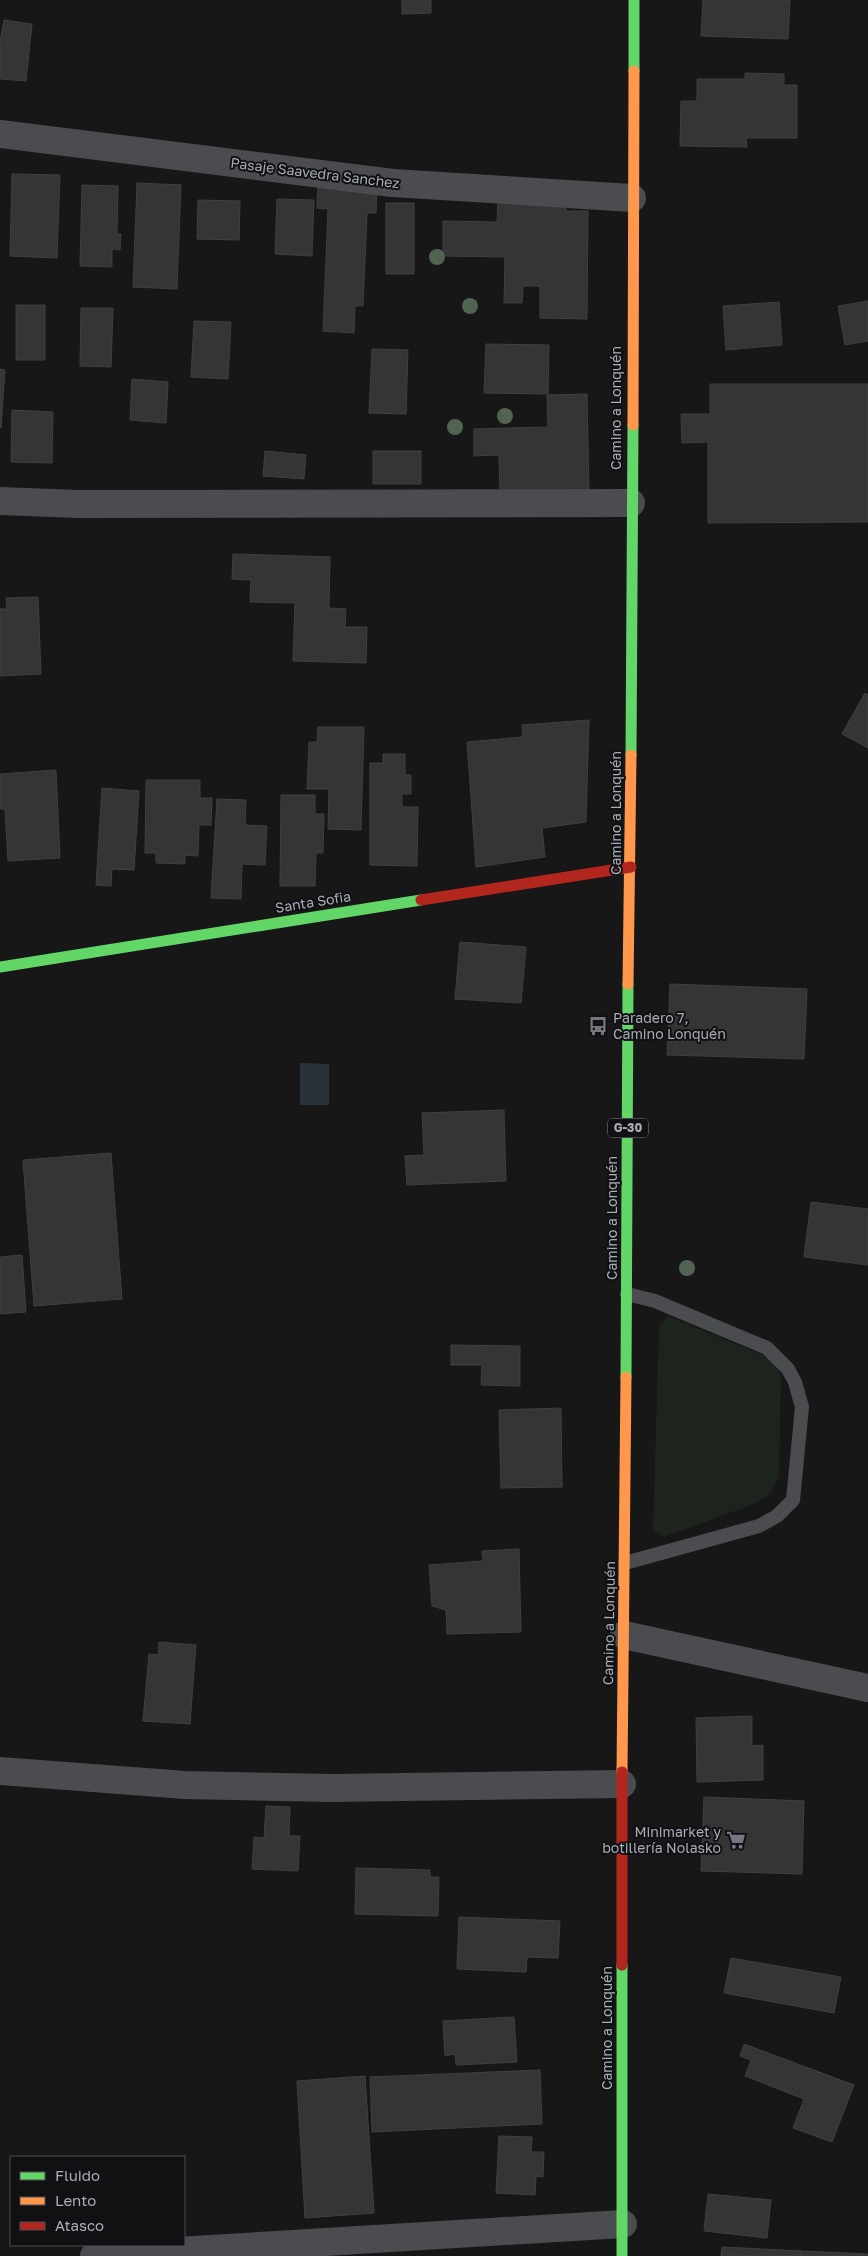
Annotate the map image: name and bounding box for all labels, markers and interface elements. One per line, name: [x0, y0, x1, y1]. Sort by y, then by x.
street label: Pasaje Saavedra Sanchez: [230, 154, 401, 191]
street label: Camino a Lonquén: [607, 346, 624, 470]
street label: Camino a Lonquén: [607, 751, 624, 875]
street label: Santa Sofia: [274, 887, 352, 916]
place label: Paradero 7, Camino Lonquén: [613, 1009, 726, 1042]
bus stop icon: Paradero 7, Camino Lonquén: [587, 1015, 609, 1037]
road number: G-30: [608, 1118, 648, 1138]
street label: Camino a Lonquén: [603, 1156, 620, 1280]
street label: Camino a Lonquén: [599, 1561, 618, 1685]
place label: Minimarket y botillería Nolasko: [602, 1823, 721, 1856]
supermarket icon: Minimarket y botillería Nolasko: [725, 1829, 747, 1851]
street label: Camino a Lonquén: [598, 1966, 615, 2090]
legend: [10, 2156, 185, 2246]
text: Fluido: [55, 2166, 100, 2184]
text: Lento: [55, 2191, 96, 2209]
text: Atasco: [55, 2216, 104, 2234]

